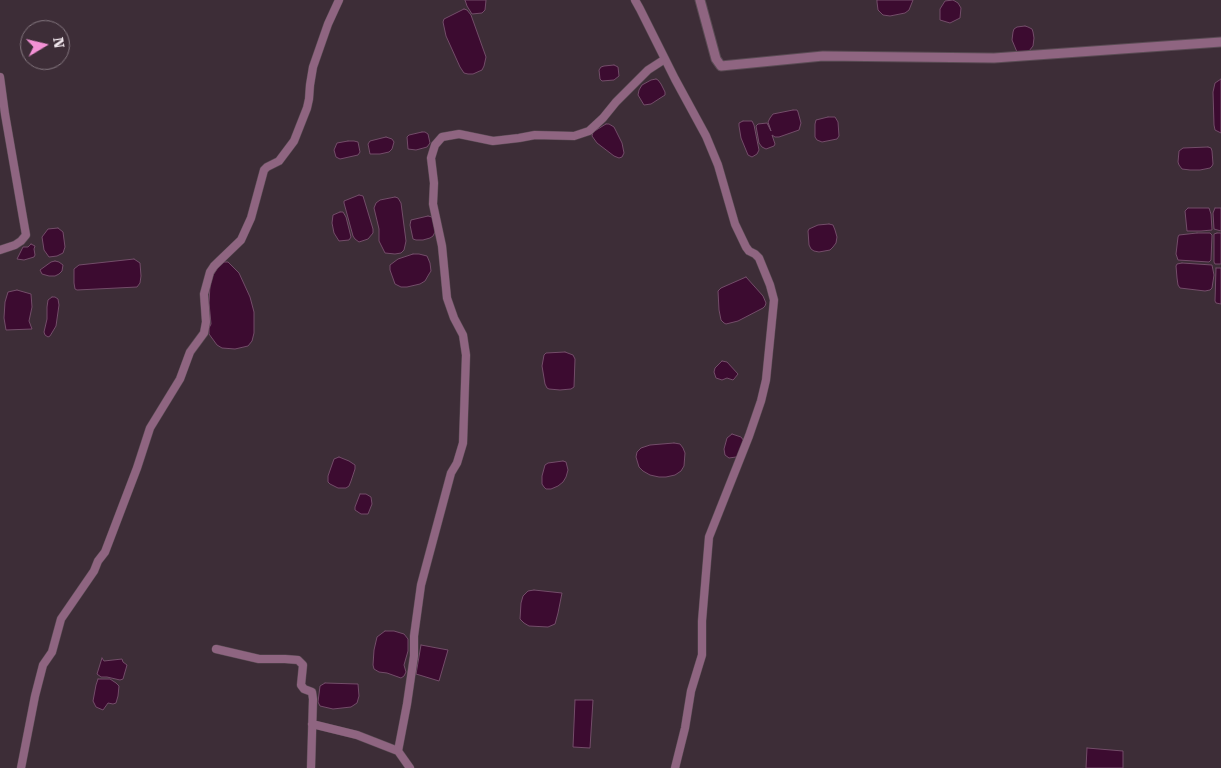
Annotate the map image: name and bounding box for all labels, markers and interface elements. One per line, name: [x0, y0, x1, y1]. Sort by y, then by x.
north arrow: [20, 20, 70, 70]
text: N: [50, 36, 68, 49]

